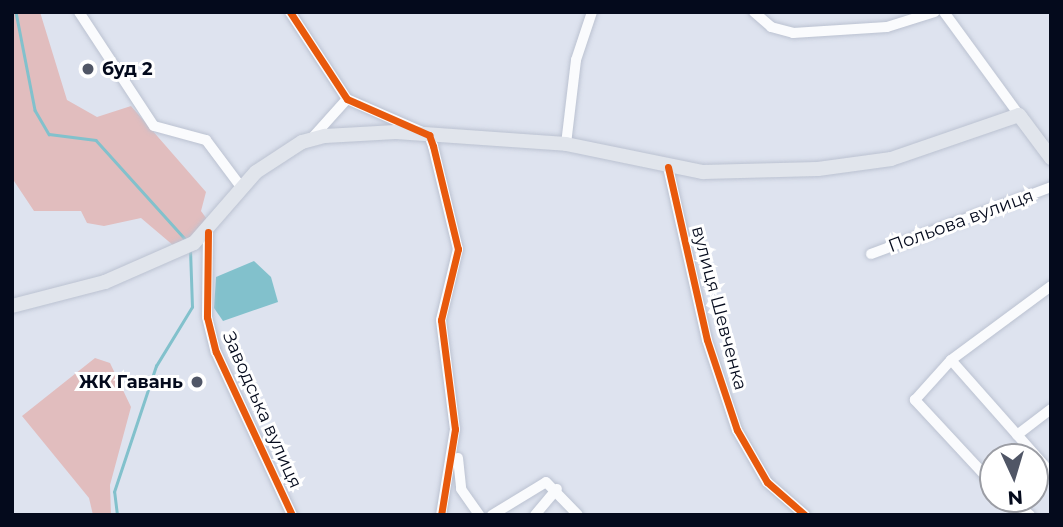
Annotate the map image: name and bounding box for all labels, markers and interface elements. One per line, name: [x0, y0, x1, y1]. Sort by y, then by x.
place label: буд 2: [102, 58, 153, 80]
marker: буд 2: [80, 61, 96, 77]
street label: Польова вулиця: [885, 185, 1037, 257]
street label: вулиця Шевченка: [687, 224, 751, 392]
street label: Заводська вулиця: [218, 328, 306, 492]
place label: ЖК Гавань: [79, 371, 183, 393]
marker: ЖК Гавань: [189, 374, 205, 390]
north arrow: [979, 443, 1049, 513]
text: N: [1007, 485, 1024, 509]

